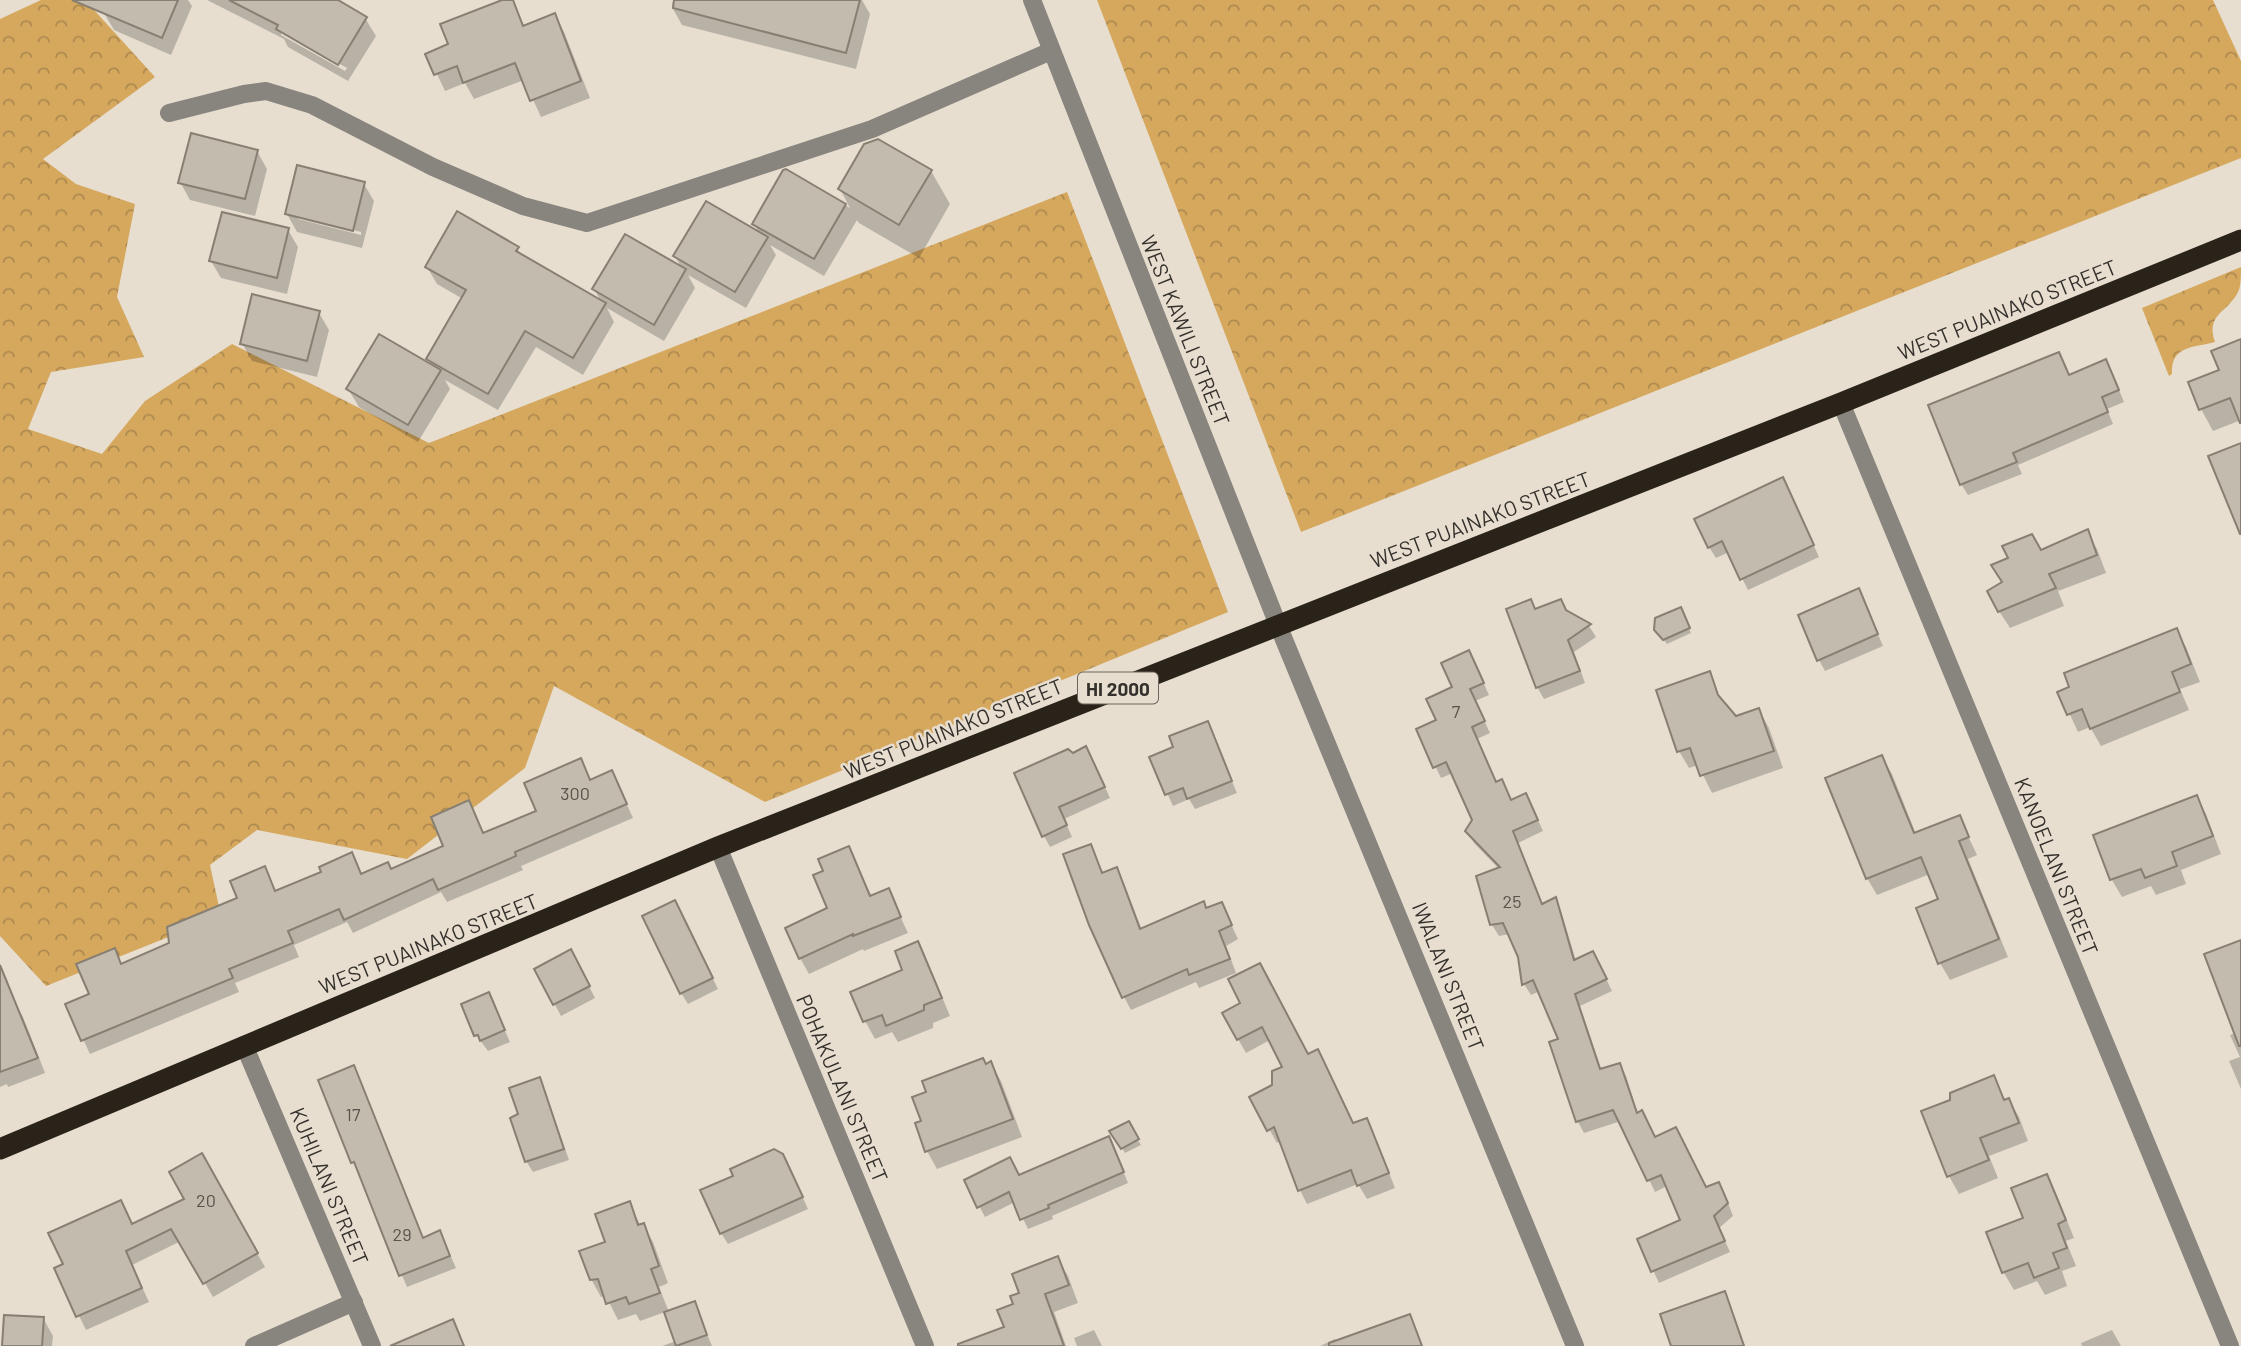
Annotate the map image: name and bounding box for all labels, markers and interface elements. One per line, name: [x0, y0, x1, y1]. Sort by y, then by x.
street label: WEST KAWILI STREET: [1136, 231, 1236, 429]
street label: WEST PUAINAKO STREET: [1894, 254, 2120, 364]
street label: WEST PUAINAKO STREET: [1366, 465, 1594, 573]
street label: WEST PUAINAKO STREET: [840, 673, 1066, 783]
road number: HI 2000: [1078, 673, 1158, 704]
house number: 7: [1452, 700, 1461, 722]
street label: KANOELANI STREET: [2010, 773, 2104, 959]
house number: 300: [560, 782, 590, 804]
street label: WEST PUAINAKO STREET: [315, 888, 541, 998]
house number: 25: [1503, 890, 1521, 912]
street label: IWALANI STREET: [1408, 898, 1490, 1054]
street label: POHAKULANI STREET: [792, 990, 894, 1186]
street label: KUHILANI STREET: [285, 1103, 375, 1269]
house number: 17: [346, 1103, 361, 1125]
house number: 20: [196, 1189, 216, 1211]
house number: 29: [392, 1223, 412, 1245]

